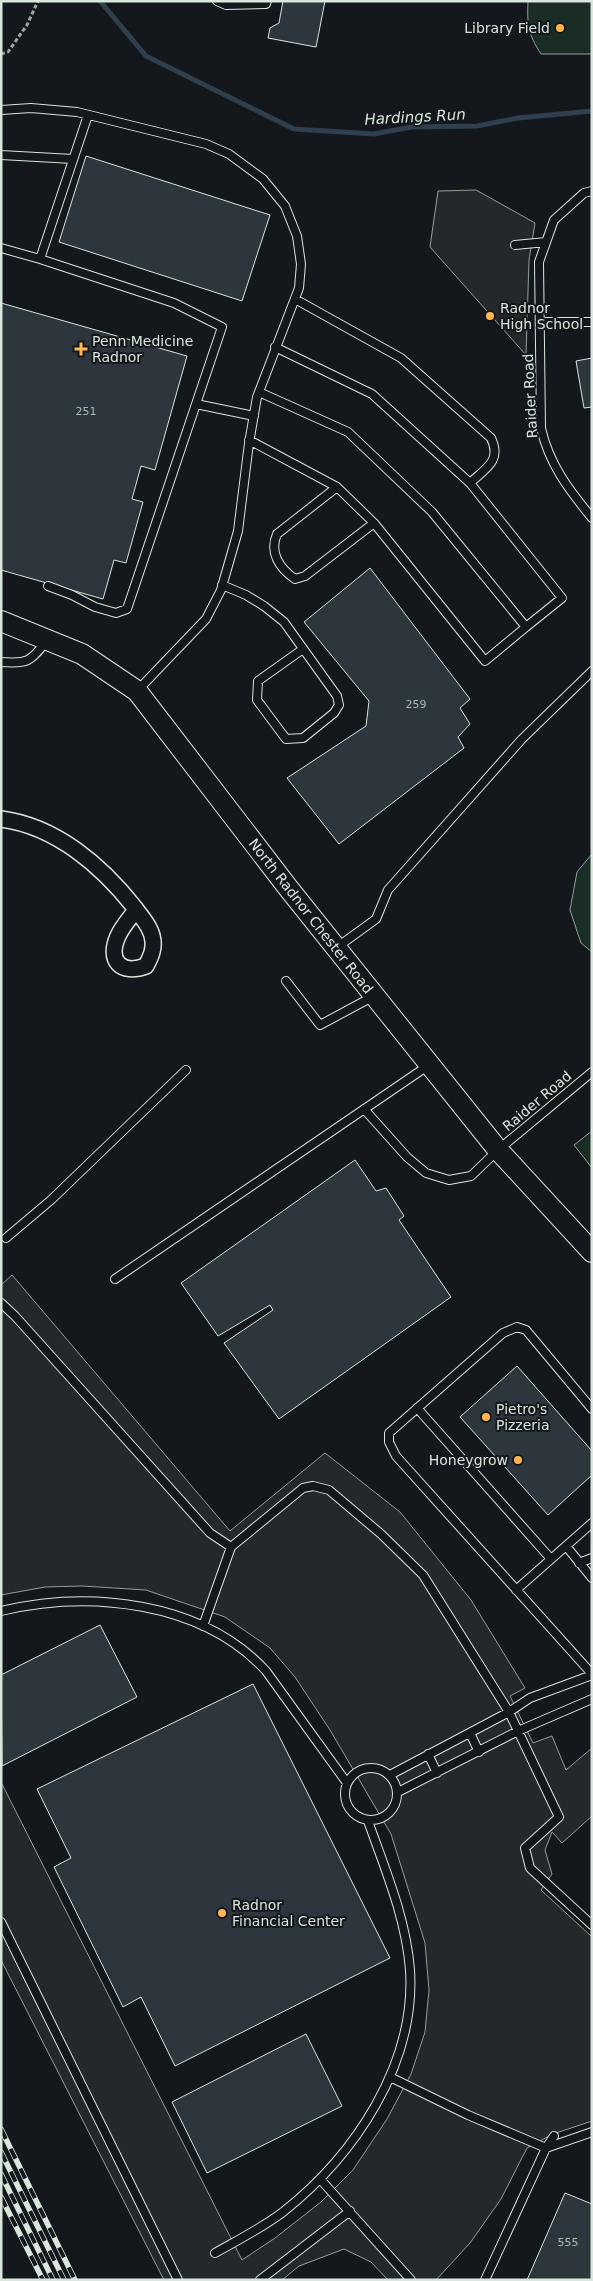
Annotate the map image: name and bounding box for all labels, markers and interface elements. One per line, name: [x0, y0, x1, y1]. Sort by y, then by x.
place label: Library Field: [464, 20, 550, 36]
marker: Library Field: [554, 22, 566, 34]
water label: Hardings Run: [364, 105, 466, 129]
place label: Radnor High School: [500, 300, 583, 332]
marker: Radnor High School: [484, 310, 496, 322]
place label: Penn Medicine Radnor: [92, 333, 193, 365]
marker: Penn Medicine Radnor: [74, 342, 88, 356]
street label: Raider Road: [520, 353, 540, 439]
house number: 251: [76, 405, 97, 418]
house number: 259: [406, 698, 427, 711]
street label: North Radnor Chester Road: [246, 835, 376, 997]
street label: Raider Road: [499, 1068, 575, 1134]
place label: Pietro's Pizzeria: [496, 1401, 550, 1433]
marker: Pietro's Pizzeria: [480, 1411, 492, 1423]
place label: Honeygrow: [429, 1452, 508, 1468]
marker: Honeygrow: [512, 1454, 524, 1466]
place label: Radnor Financial Center: [232, 1897, 345, 1929]
marker: Radnor Financial Center: [216, 1907, 228, 1919]
house number: 555: [558, 2236, 579, 2249]

